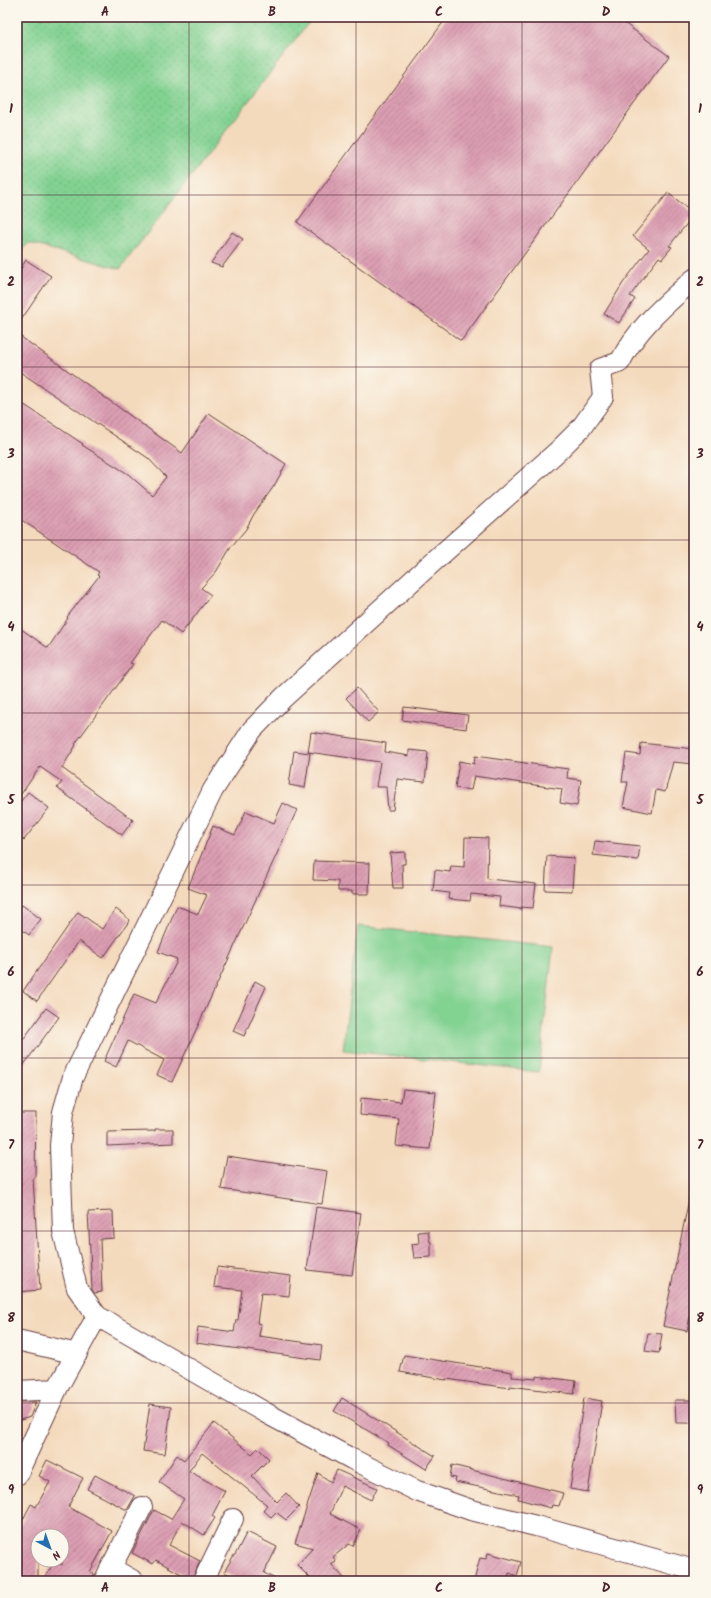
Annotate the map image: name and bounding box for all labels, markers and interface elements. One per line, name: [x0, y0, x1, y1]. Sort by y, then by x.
text: A: [101, 2, 109, 23]
text: B: [268, 2, 276, 23]
text: C: [435, 2, 443, 23]
text: D: [602, 2, 611, 23]
text: 1: [9, 99, 13, 120]
text: 1: [698, 99, 702, 120]
text: 2: [7, 272, 15, 293]
text: 2: [696, 272, 704, 293]
text: 3: [6, 444, 15, 465]
text: 3: [695, 444, 704, 465]
text: 4: [7, 617, 15, 638]
text: 4: [696, 617, 704, 638]
text: 5: [7, 790, 16, 811]
text: 5: [696, 790, 705, 811]
text: 6: [7, 962, 15, 983]
text: 6: [696, 962, 704, 983]
text: 7: [8, 1135, 15, 1156]
text: 7: [697, 1135, 704, 1156]
text: 8: [7, 1308, 15, 1329]
text: 8: [696, 1308, 704, 1329]
text: 9: [8, 1480, 15, 1501]
text: 9: [697, 1480, 704, 1501]
north arrow: [30, 1528, 70, 1568]
text: N: [47, 1546, 64, 1564]
text: A: [101, 1578, 109, 1598]
text: B: [268, 1578, 276, 1598]
text: C: [435, 1578, 443, 1598]
text: D: [602, 1578, 611, 1598]

